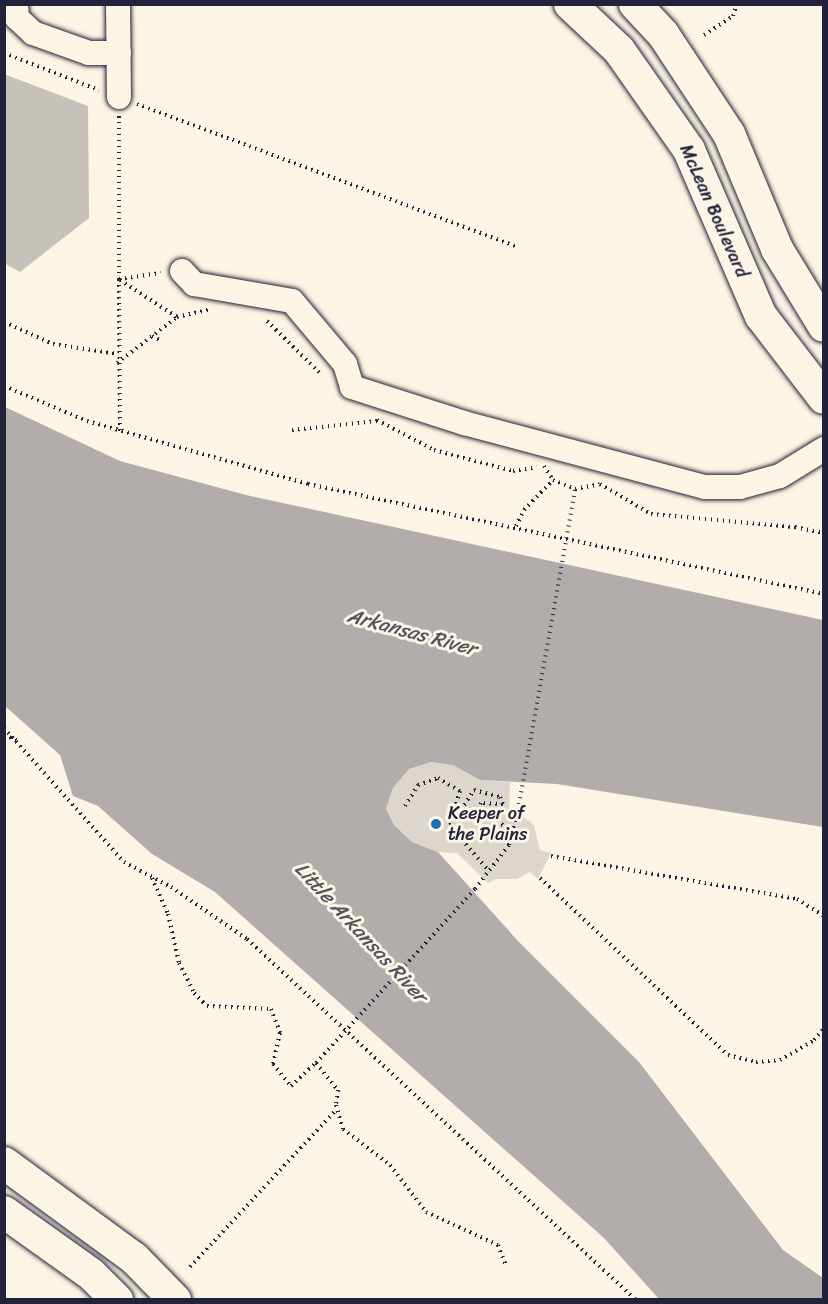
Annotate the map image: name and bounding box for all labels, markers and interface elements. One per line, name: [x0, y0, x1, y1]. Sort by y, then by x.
street label: McLean Boulevard: [675, 141, 753, 281]
water label: Arkansas River: [345, 603, 479, 661]
place label: Keeper of the Plains: [448, 803, 526, 846]
marker: Keeper of the Plains: [429, 817, 443, 831]
water label: Little Arkansas River: [289, 856, 433, 1008]

